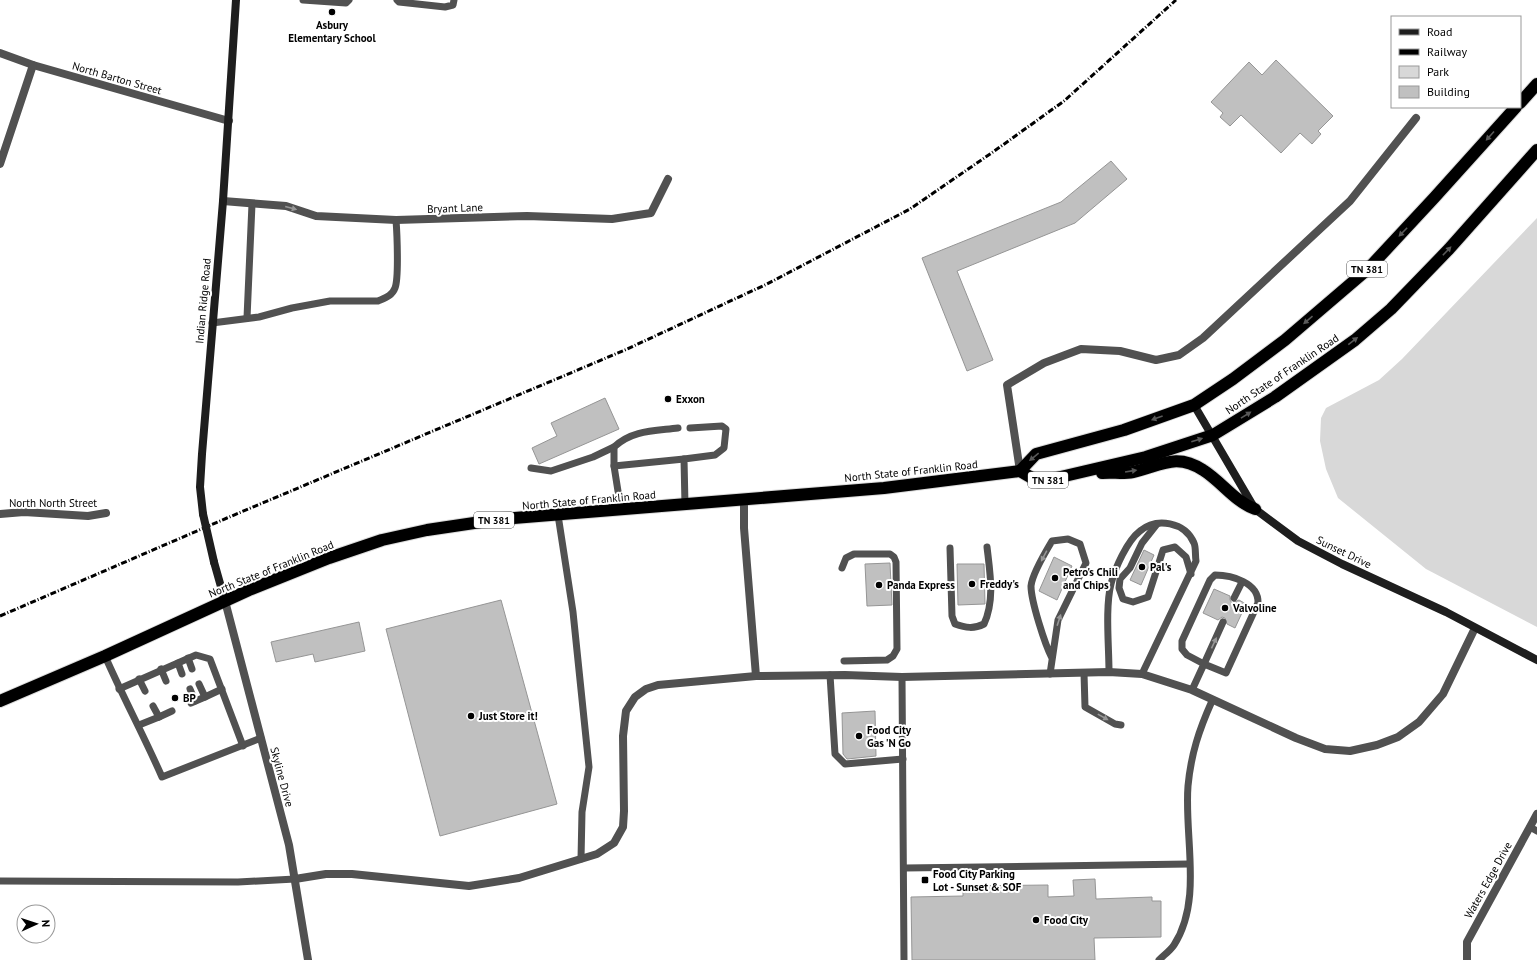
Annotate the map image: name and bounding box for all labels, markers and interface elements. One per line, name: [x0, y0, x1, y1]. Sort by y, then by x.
marker: Asbury Elementary School: [327, 7, 337, 17]
legend: [1391, 16, 1521, 108]
place label: Asbury Elementary School: [288, 18, 376, 45]
text: Road: [1427, 24, 1452, 39]
text: Railway: [1427, 44, 1467, 59]
street label: North Barton Street: [71, 59, 164, 98]
text: Park: [1427, 64, 1449, 79]
text: Building: [1427, 84, 1470, 99]
one-way arrow: [1486, 131, 1495, 141]
street label: Bryant Lane: [427, 200, 484, 216]
one-way arrow: [285, 205, 297, 211]
one-way arrow: [1398, 227, 1407, 237]
one-way arrow: [1442, 246, 1451, 256]
street label: Indian Ridge Road: [192, 258, 214, 344]
road number: TN 381: [1347, 261, 1387, 277]
one-way arrow: [1302, 316, 1313, 325]
street label: North State of Franklin Road: [1223, 331, 1342, 417]
one-way arrow: [1347, 337, 1358, 345]
place label: Exxon: [676, 392, 705, 406]
marker: Exxon: [663, 394, 673, 404]
one-way arrow: [1241, 411, 1251, 419]
one-way arrow: [1151, 416, 1163, 422]
one-way arrow: [1191, 437, 1203, 443]
one-way arrow: [1029, 453, 1039, 462]
street label: North State of Franklin Road: [844, 457, 978, 485]
one-way arrow: [1125, 468, 1138, 474]
road number: TN 381: [1028, 472, 1068, 488]
street label: North State of Franklin Road: [522, 487, 656, 513]
street label: North North Street: [9, 496, 97, 510]
road number: TN 381: [474, 512, 514, 528]
street label: Sunset Drive: [1314, 533, 1374, 571]
street label: North State of Franklin Road: [206, 537, 336, 601]
one-way arrow: [1040, 551, 1047, 562]
place label: Pal's: [1150, 560, 1172, 574]
marker: Pal's: [1137, 562, 1147, 572]
place label: Petro's Chili and Chips: [1063, 565, 1118, 592]
marker: Petro's Chili and Chips: [1050, 573, 1060, 583]
place label: Freddy's: [980, 577, 1019, 591]
place label: Panda Express: [887, 578, 955, 592]
marker: Freddy's: [967, 579, 977, 589]
marker: Panda Express: [874, 580, 884, 590]
place label: Valvoline: [1232, 601, 1277, 615]
marker: Valvoline: [1220, 603, 1230, 613]
one-way arrow: [1056, 614, 1062, 626]
one-way arrow: [1211, 637, 1217, 649]
place label: BP: [183, 691, 197, 705]
marker: BP: [170, 693, 180, 703]
place label: Just Store it!: [478, 709, 538, 723]
marker: Just Store it!: [466, 711, 476, 721]
one-way arrow: [1097, 713, 1109, 720]
place label: Food City Gas 'N Go: [867, 723, 912, 750]
marker: Food City Gas 'N Go: [854, 731, 864, 741]
street label: Skyline Drive: [267, 745, 297, 809]
street label: Waters Edge Drive: [1461, 839, 1515, 921]
place label: Food City Parking Lot - Sunset & SOF: [933, 867, 1022, 894]
marker: Food City Parking Lot - Sunset & SOF: [920, 875, 930, 885]
north arrow: [16, 904, 56, 944]
place label: Food City: [1044, 913, 1089, 927]
marker: Food City: [1031, 915, 1041, 925]
text: N: [39, 919, 53, 927]

